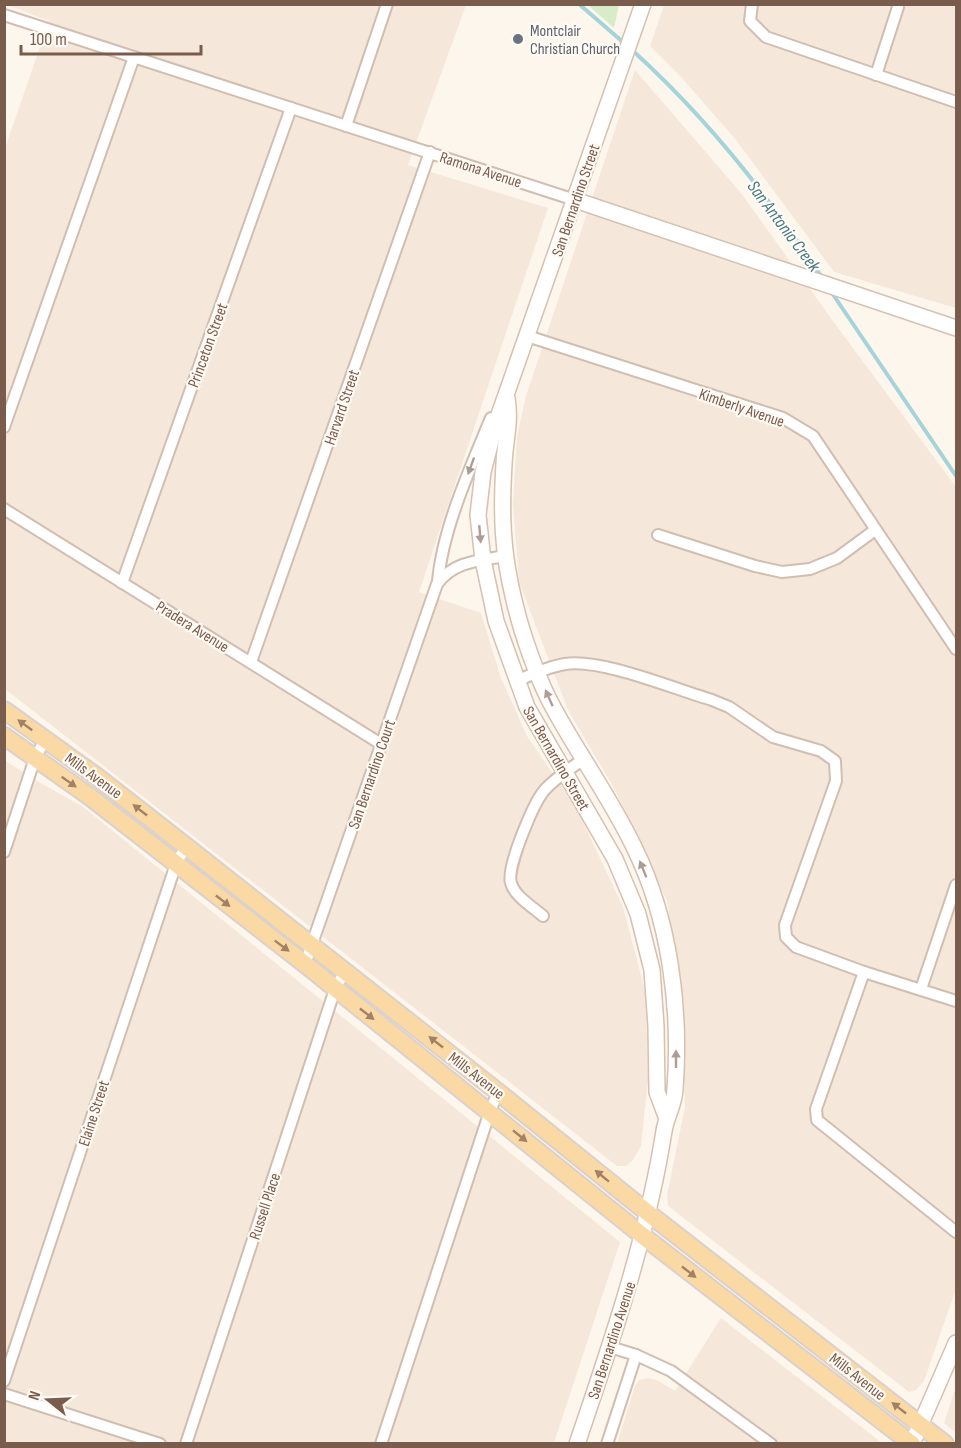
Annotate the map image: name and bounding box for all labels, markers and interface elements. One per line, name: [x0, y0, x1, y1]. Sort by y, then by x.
scale bar: [21, 18, 201, 56]
place label: Montclair Christian Church: [530, 22, 620, 59]
text: 100 m: [30, 29, 67, 50]
marker: Montclair Christian Church: [511, 32, 525, 46]
street label: San Bernardino Street: [548, 142, 605, 259]
street label: Ramona Avenue: [437, 148, 524, 193]
water label: San Antonio Creek: [743, 177, 825, 277]
street label: Princeton Street: [184, 301, 232, 390]
street label: Harvard Street: [321, 367, 364, 448]
street label: Kimberly Avenue: [696, 385, 787, 432]
one-way arrow: [466, 457, 476, 475]
one-way arrow: [475, 524, 485, 543]
street label: Pradera Avenue: [152, 597, 232, 657]
one-way arrow: [544, 689, 554, 707]
street label: San Bernardino Street: [518, 703, 593, 814]
street label: San Bernardino Court: [345, 717, 400, 832]
one-way arrow: [17, 719, 33, 731]
street label: Mills Avenue: [61, 749, 125, 803]
one-way arrow: [61, 776, 77, 787]
one-way arrow: [132, 804, 147, 816]
one-way arrow: [638, 859, 648, 877]
one-way arrow: [216, 895, 231, 907]
one-way arrow: [274, 940, 289, 952]
one-way arrow: [359, 1008, 375, 1021]
one-way arrow: [428, 1037, 443, 1049]
street label: Mills Avenue: [444, 1048, 508, 1104]
one-way arrow: [671, 1050, 680, 1069]
street label: Elaine Street: [75, 1078, 114, 1149]
one-way arrow: [512, 1129, 528, 1142]
street label: Russell Place: [246, 1171, 285, 1242]
one-way arrow: [595, 1171, 610, 1183]
one-way arrow: [682, 1265, 697, 1277]
street label: San Bernardino Avenue: [584, 1279, 640, 1402]
street label: Mills Avenue: [825, 1349, 889, 1405]
north arrow: [18, 1370, 78, 1430]
text: N: [25, 1389, 46, 1403]
one-way arrow: [892, 1402, 907, 1414]

